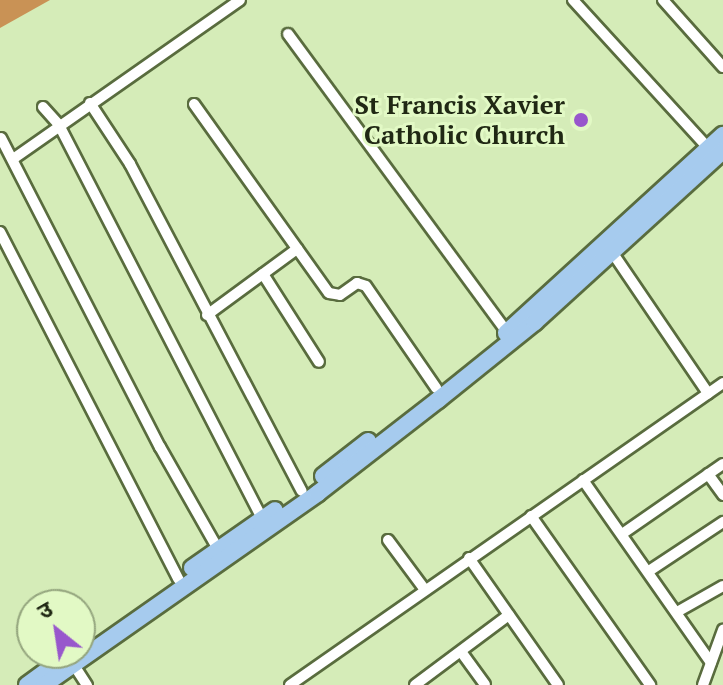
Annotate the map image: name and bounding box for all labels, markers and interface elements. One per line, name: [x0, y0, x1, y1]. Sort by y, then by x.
place label: St Francis Xavier Catholic Church: [355, 89, 565, 150]
marker: St Francis Xavier Catholic Church: [572, 111, 590, 129]
north arrow: [16, 589, 96, 669]
text: उ: [32, 594, 58, 625]

